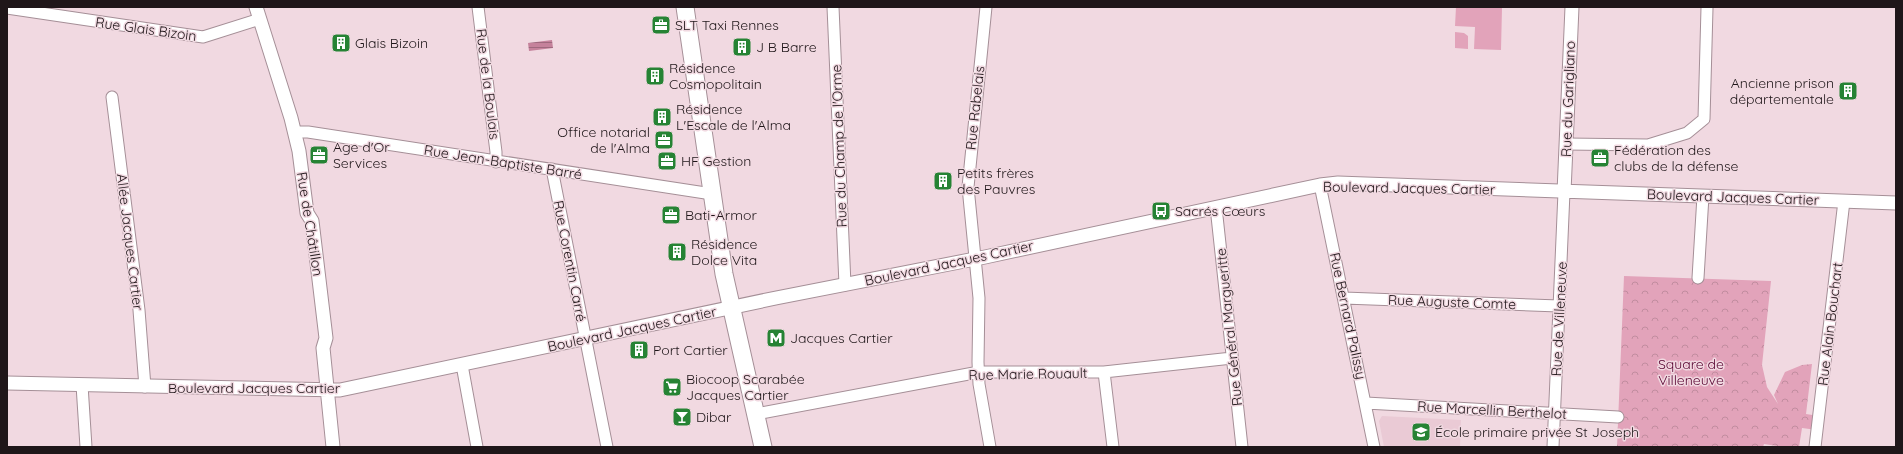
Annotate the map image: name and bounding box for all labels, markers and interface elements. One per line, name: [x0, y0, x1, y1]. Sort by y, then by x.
street label: Rue Glais Bizoin: [94, 13, 198, 45]
office icon: SLT Taxi Rennes: [650, 14, 672, 36]
place label: SLT Taxi Rennes: [675, 16, 779, 34]
street label: Rue de la Boulais: [472, 28, 504, 140]
building icon: Glais Bizoin: [330, 32, 352, 54]
place label: Glais Bizoin: [355, 34, 428, 52]
building icon: J B Barre: [731, 36, 753, 58]
place label: J B Barre: [756, 38, 817, 56]
street label: Rue du Garigliano: [1557, 41, 1579, 157]
place label: Résidence Cosmopolitain: [669, 59, 762, 93]
street label: Rue du Champ de l'Orme: [827, 64, 851, 228]
building icon: Résidence Cosmopolitain: [644, 65, 666, 87]
street label: Rue Rabelais: [962, 65, 988, 151]
place label: Ancienne prison départementale: [1730, 74, 1834, 108]
building icon: Ancienne prison départementale: [1837, 80, 1859, 102]
place label: Résidence L'Escale de l'Alma: [676, 100, 791, 134]
building icon: Résidence L'Escale de l'Alma: [651, 106, 673, 128]
place label: Office notarial de l'Alma: [557, 123, 650, 157]
office icon: Office notarial de l'Alma: [653, 129, 675, 151]
place label: Age d'Or Services: [333, 138, 390, 172]
street label: Rue Jean-Baptiste Barré: [423, 141, 583, 183]
place label: Fédération des clubs de la défense: [1614, 141, 1738, 175]
office icon: Age d'Or Services: [308, 144, 330, 166]
office icon: Fédération des clubs de la défense: [1589, 147, 1611, 169]
office icon: HF Gestion: [656, 150, 678, 172]
place label: HF Gestion: [681, 152, 751, 170]
place label: Petits frères des Pauvres: [957, 164, 1035, 198]
building icon: Petits frères des Pauvres: [932, 170, 954, 192]
street label: Rue de Châtillon: [293, 171, 327, 277]
street label: Allée Jacques Cartier: [113, 173, 147, 312]
street label: Boulevard Jacques Cartier: [1323, 177, 1496, 199]
street label: Boulevard Jacques Cartier: [1647, 185, 1820, 209]
street label: Rue Corentin Carré: [549, 199, 591, 323]
bus stop icon: Sacrés Cœurs: [1150, 200, 1172, 222]
place label: Sacrés Cœurs: [1175, 202, 1265, 220]
office icon: Bati-Armor: [660, 204, 682, 226]
place label: Bati-Armor: [685, 206, 757, 224]
place label: Résidence Dolce Vita: [691, 235, 758, 269]
street label: Boulevard Jacques Cartier: [863, 236, 1036, 290]
building icon: Résidence Dolce Vita: [666, 241, 688, 263]
street label: Rue Général Margueritte: [1212, 247, 1246, 407]
street label: Rue Bernard Palissy: [1326, 251, 1370, 381]
street label: Rue de Villeneuve: [1547, 261, 1571, 377]
street label: Rue Alain Bouchart: [1814, 261, 1847, 387]
street label: Rue Auguste Comte: [1388, 291, 1516, 313]
street label: Boulevard Jacques Cartier: [546, 302, 719, 356]
metro station icon: Jacques Cartier: [765, 327, 787, 349]
place label: Jacques Cartier: [790, 329, 893, 347]
building icon: Port Cartier: [628, 339, 650, 361]
place label: Port Cartier: [653, 341, 728, 359]
park label: Square de Villeneuve: [1658, 355, 1724, 389]
street label: Rue Marie Rouault: [968, 364, 1088, 384]
place label: Biocoop Scarabée Jacques Cartier: [686, 370, 805, 404]
supermarket icon: Biocoop Scarabée Jacques Cartier: [661, 376, 683, 398]
street label: Boulevard Jacques Cartier: [168, 379, 341, 397]
street label: Rue Marcellin Berthelot: [1417, 397, 1568, 423]
bar icon: Dibar: [671, 406, 693, 428]
place label: Dibar: [696, 408, 732, 426]
school or university icon: École primaire privée St Joseph: [1410, 421, 1432, 443]
place label: École primaire privée St Joseph: [1435, 423, 1639, 441]

